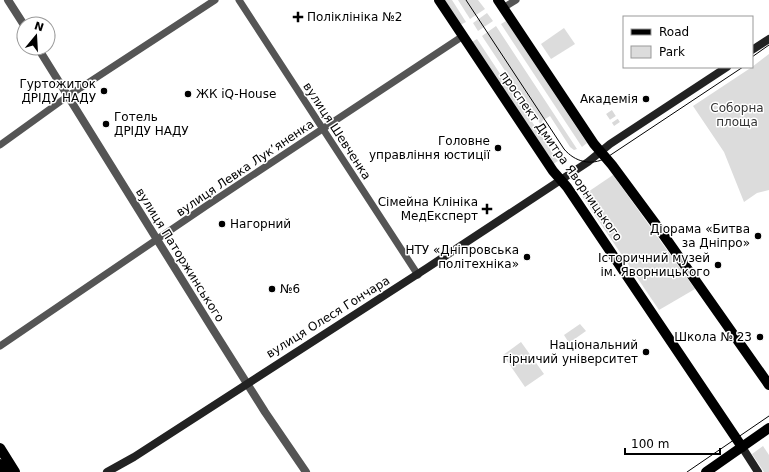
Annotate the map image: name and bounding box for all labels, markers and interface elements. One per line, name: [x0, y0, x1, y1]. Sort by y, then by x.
place label: Поліклініка №2: [307, 10, 402, 24]
marker: Поліклініка №2: [292, 11, 304, 23]
north arrow: [16, 16, 56, 56]
legend: [623, 16, 753, 68]
text: N: [33, 19, 45, 35]
text: Road: [659, 25, 689, 39]
text: Park: [659, 45, 685, 59]
street label: проспект Дмитра Яворницького: [497, 68, 625, 244]
place label: Гуртожиток ДРІДУ НАДУ: [19, 77, 97, 105]
street label: вулиця Шевченка: [300, 80, 374, 182]
marker: Гуртожиток ДРІДУ НАДУ: [99, 86, 109, 96]
place label: ЖК iQ-House: [196, 87, 276, 101]
marker: ЖК iQ-House: [183, 89, 193, 99]
place label: Академія: [580, 92, 638, 106]
marker: Академія: [641, 94, 651, 104]
park label: Соборна площа: [710, 101, 764, 129]
place label: Готель ДРІДУ НАДУ: [114, 110, 189, 138]
street label: вулиця Левка Лукʼяненка: [174, 117, 316, 219]
marker: Готель ДРІДУ НАДУ: [101, 119, 111, 129]
place label: Головне управління юстиції: [369, 134, 491, 162]
marker: Головне управління юстиції: [493, 143, 503, 153]
street label: вулиця Паторжинського: [133, 185, 227, 325]
place label: Сімейна Клініка МедЕксперт: [378, 195, 478, 223]
marker: Сімейна Клініка МедЕксперт: [481, 203, 493, 215]
place label: Нагорний: [230, 217, 291, 231]
marker: Нагорний: [217, 219, 227, 229]
place label: Діорама «Битва за Дніпро»: [650, 222, 750, 250]
marker: Діорама «Битва за Дніпро»: [753, 231, 763, 241]
place label: НТУ «Дніпровська політехніка»: [405, 243, 519, 271]
place label: Історичний музей ім. Яворницького: [598, 251, 710, 279]
marker: НТУ «Дніпровська політехніка»: [522, 252, 532, 262]
marker: Історичний музей ім. Яворницького: [713, 260, 723, 270]
street label: вулиця Олеся Гончара: [264, 273, 392, 361]
place label: №6: [280, 282, 300, 296]
marker: №6: [267, 284, 277, 294]
place label: Школа № 23: [674, 330, 752, 344]
marker: Школа № 23: [755, 332, 765, 342]
place label: Національний гірничий університет: [502, 338, 638, 366]
marker: Національний гірничий університет: [641, 347, 651, 357]
scale bar: [625, 430, 720, 456]
text: 100 m: [631, 437, 669, 451]

